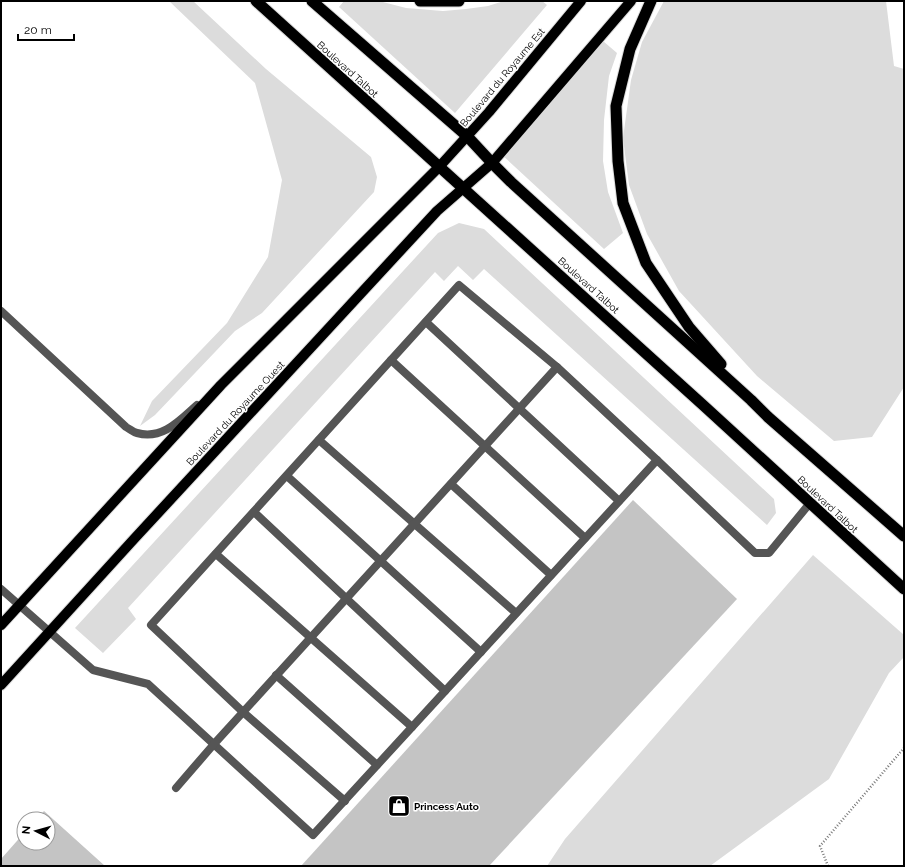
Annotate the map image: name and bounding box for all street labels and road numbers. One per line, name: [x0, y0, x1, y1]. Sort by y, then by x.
street label: Boulevard du Royaume Est: [458, 25, 547, 129]
street label: Boulevard Talbot: [315, 39, 381, 100]
street label: Boulevard Talbot: [556, 255, 622, 316]
street label: Boulevard du Royaume Ouest: [184, 359, 287, 468]
street label: Boulevard Talbot: [795, 474, 860, 535]

